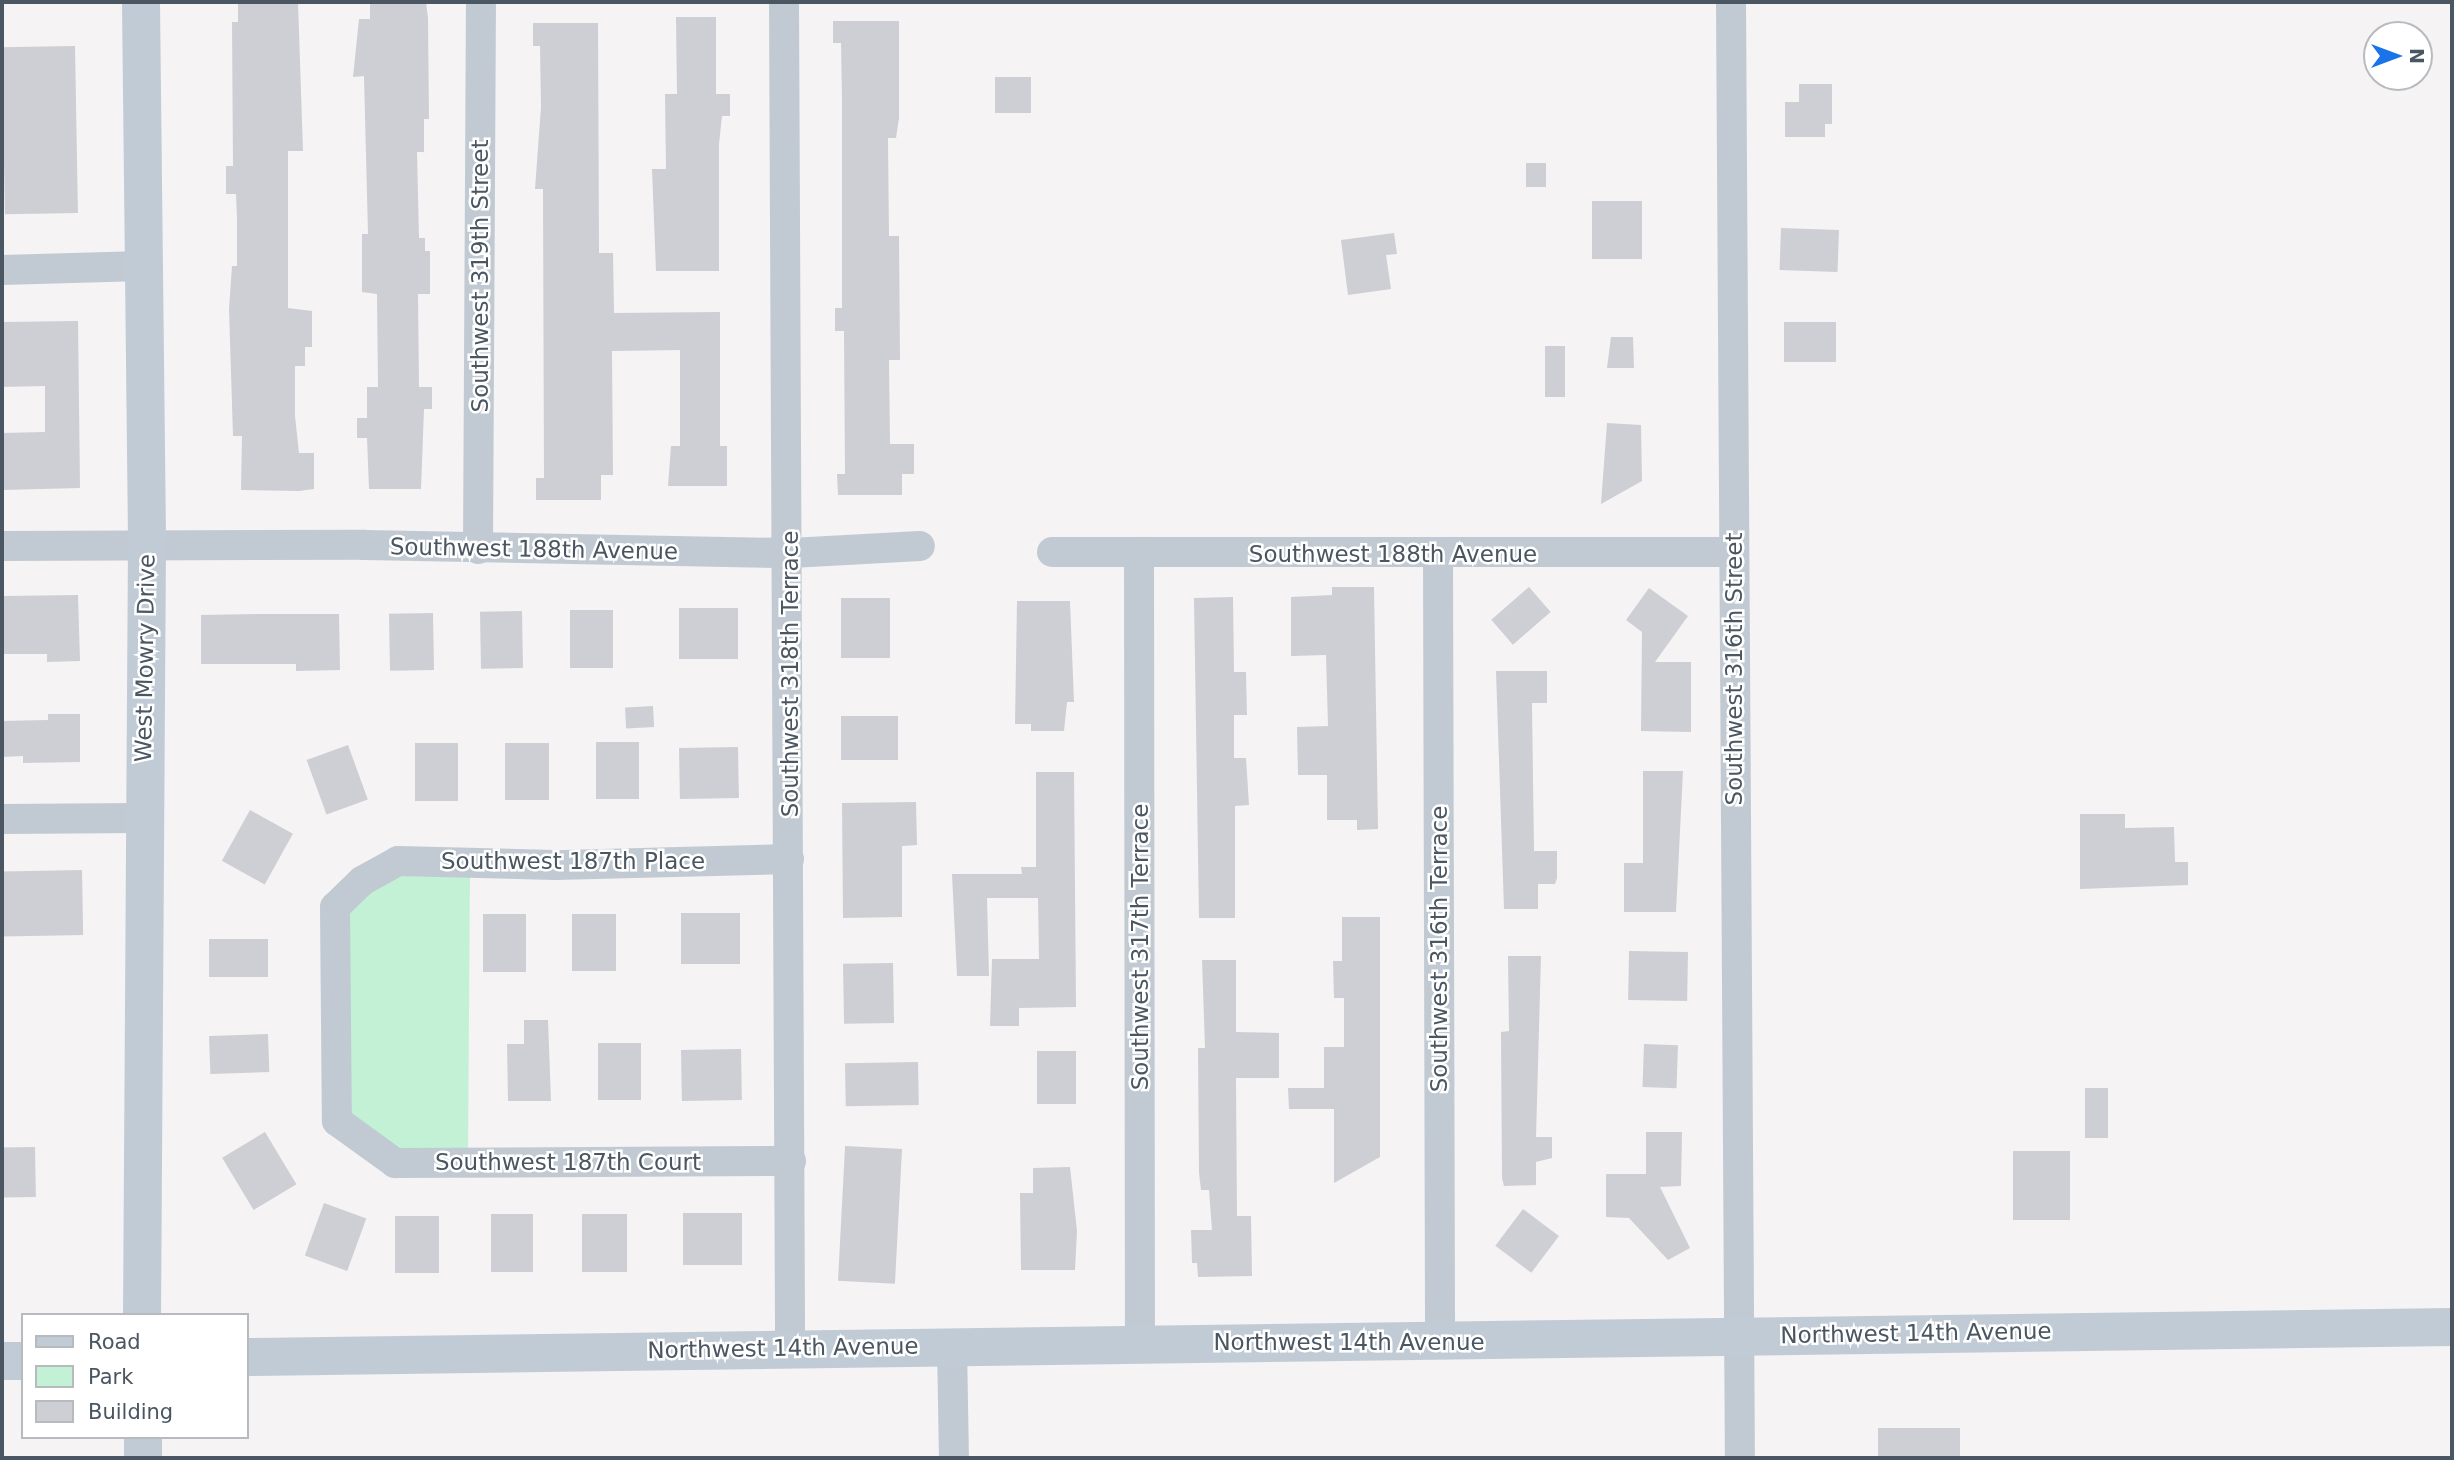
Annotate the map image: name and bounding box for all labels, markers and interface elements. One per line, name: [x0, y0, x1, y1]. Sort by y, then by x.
north arrow: [2363, 21, 2433, 91]
text: N: [2406, 48, 2428, 64]
street label: Southwest 319th Street: [466, 140, 494, 412]
street label: Southwest 318th Terrace: [776, 531, 804, 817]
street label: Southwest 188th Avenue: [390, 533, 678, 565]
street label: Southwest 316th Street: [1720, 533, 1748, 805]
street label: Southwest 188th Avenue: [1249, 540, 1537, 568]
street label: West Mowry Drive: [129, 554, 161, 762]
street label: Southwest 317th Terrace: [1126, 804, 1154, 1090]
street label: Southwest 316th Terrace: [1425, 806, 1453, 1092]
street label: Southwest 187th Place: [441, 847, 705, 875]
street label: Southwest 187th Court: [435, 1148, 701, 1176]
legend: [21, 1313, 248, 1439]
street label: Northwest 14th Avenue: [1780, 1317, 2052, 1349]
street label: Northwest 14th Avenue: [1213, 1328, 1485, 1356]
text: Road: [88, 1330, 141, 1354]
street label: Northwest 14th Avenue: [647, 1332, 919, 1364]
text: Park: [88, 1365, 133, 1389]
text: Building: [88, 1400, 173, 1424]

